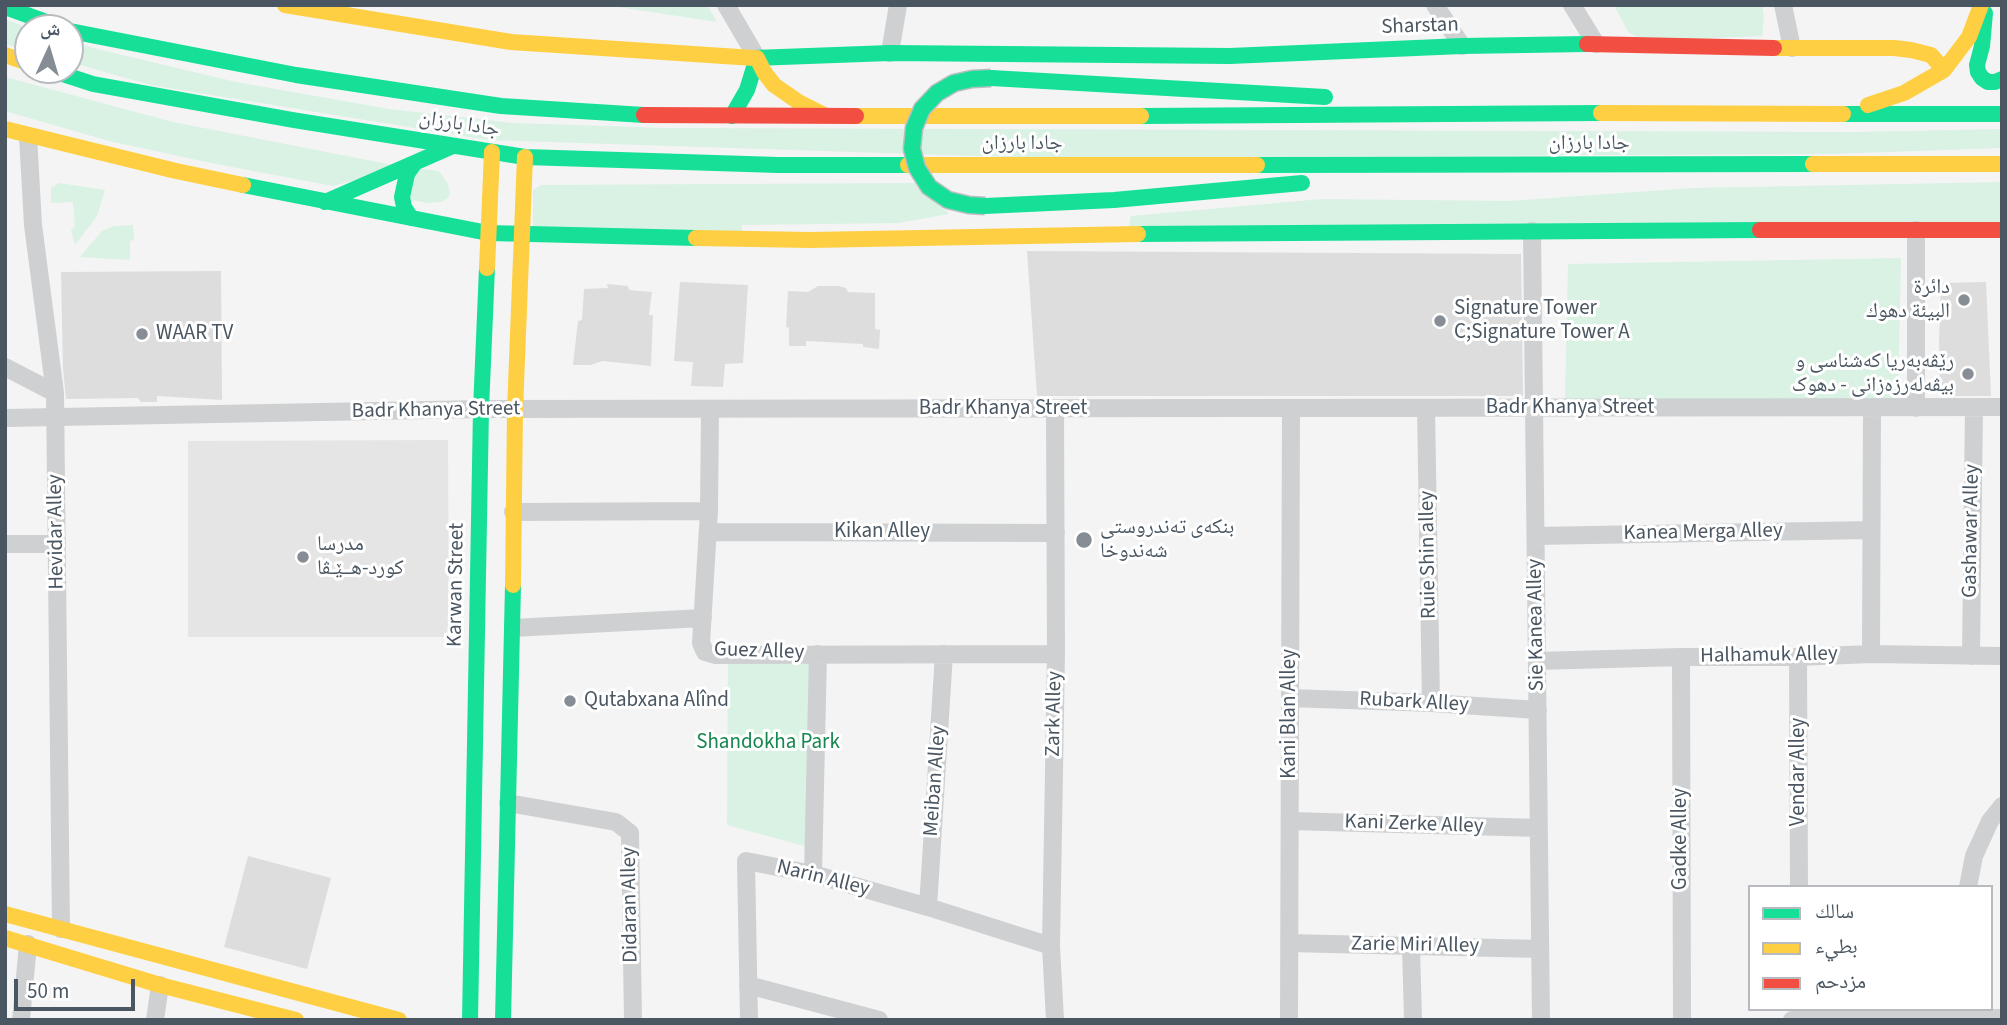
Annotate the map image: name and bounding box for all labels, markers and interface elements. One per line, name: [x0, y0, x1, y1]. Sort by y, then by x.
street label: Sharstan: [1381, 13, 1459, 41]
north arrow: [14, 14, 84, 84]
text: ش: [39, 15, 61, 44]
street label: جادا بارزان: [417, 106, 501, 144]
street label: جادا بارزان: [981, 131, 1063, 157]
street label: جادا بارزان: [1548, 131, 1630, 157]
place label: دائرة البيئة دهوك: [1866, 275, 1950, 325]
marker: دائرة البيئة دهوك: [1956, 292, 1972, 308]
place label: Signature Tower C;Signature Tower A: [1454, 296, 1630, 346]
marker: Signature Tower C;Signature Tower A: [1432, 313, 1448, 329]
place label: WAAR TV: [156, 321, 233, 347]
marker: WAAR TV: [134, 326, 150, 342]
place label: رێڤەبەریا کەشناسی و بیڤەلەرزەزانی - دهوک: [1792, 349, 1954, 399]
marker: رێڤەبەریا کەشناسی و بیڤەلەرزەزانی - دهوک: [1960, 366, 1976, 382]
street label: Badr Khanya Street: [1486, 395, 1654, 421]
street label: Badr Khanya Street: [919, 396, 1087, 422]
street label: Badr Khanya Street: [352, 397, 520, 425]
street label: Gashawar Alley: [1958, 464, 1986, 598]
street label: Hevidar Alley: [43, 474, 71, 590]
street label: Ruie Shin alley: [1415, 491, 1443, 619]
place label: بنکەی تەندروستی شەندوخا: [1100, 515, 1234, 565]
street label: Kikan Alley: [834, 519, 930, 545]
street label: Kanea Merga Alley: [1623, 519, 1783, 547]
street label: Karwan Street: [443, 523, 471, 647]
marker: بنکەی تەندروستی شەندوخا: [1074, 530, 1094, 550]
place label: مدرسا كورد-هــێـڤا: [317, 532, 404, 582]
marker: مدرسا كورد-هــێـڤا: [295, 549, 311, 565]
street label: Sie Kanea Alley: [1523, 558, 1551, 692]
street label: Guez Alley: [713, 638, 805, 666]
street label: Halhamuk Alley: [1700, 642, 1838, 670]
street label: Kani Blan Alley: [1277, 649, 1303, 779]
street label: Zark Alley: [1042, 671, 1068, 757]
place label: Qutabxana Alînd: [584, 688, 729, 714]
street label: Rubark Alley: [1359, 688, 1469, 718]
marker: Qutabxana Alînd: [562, 693, 578, 709]
street label: Vendar Alley: [1786, 718, 1812, 826]
street label: Meiban Alley: [920, 725, 952, 837]
park label: Shandokha Park: [696, 730, 840, 756]
street label: Gadke Alley: [1668, 788, 1694, 890]
street label: Kani Zerke Alley: [1344, 810, 1484, 840]
street label: Didaran Alley: [617, 847, 645, 963]
street label: Narin Alley: [774, 855, 872, 903]
legend: [1748, 885, 1993, 1011]
text: سالك: [1815, 896, 1854, 926]
text: بطيء: [1815, 931, 1858, 961]
street label: Zarie Miri Alley: [1351, 932, 1479, 960]
scale bar: [18, 965, 138, 1009]
text: مزدحم: [1815, 966, 1866, 996]
text: 50 m: [27, 976, 69, 1006]

